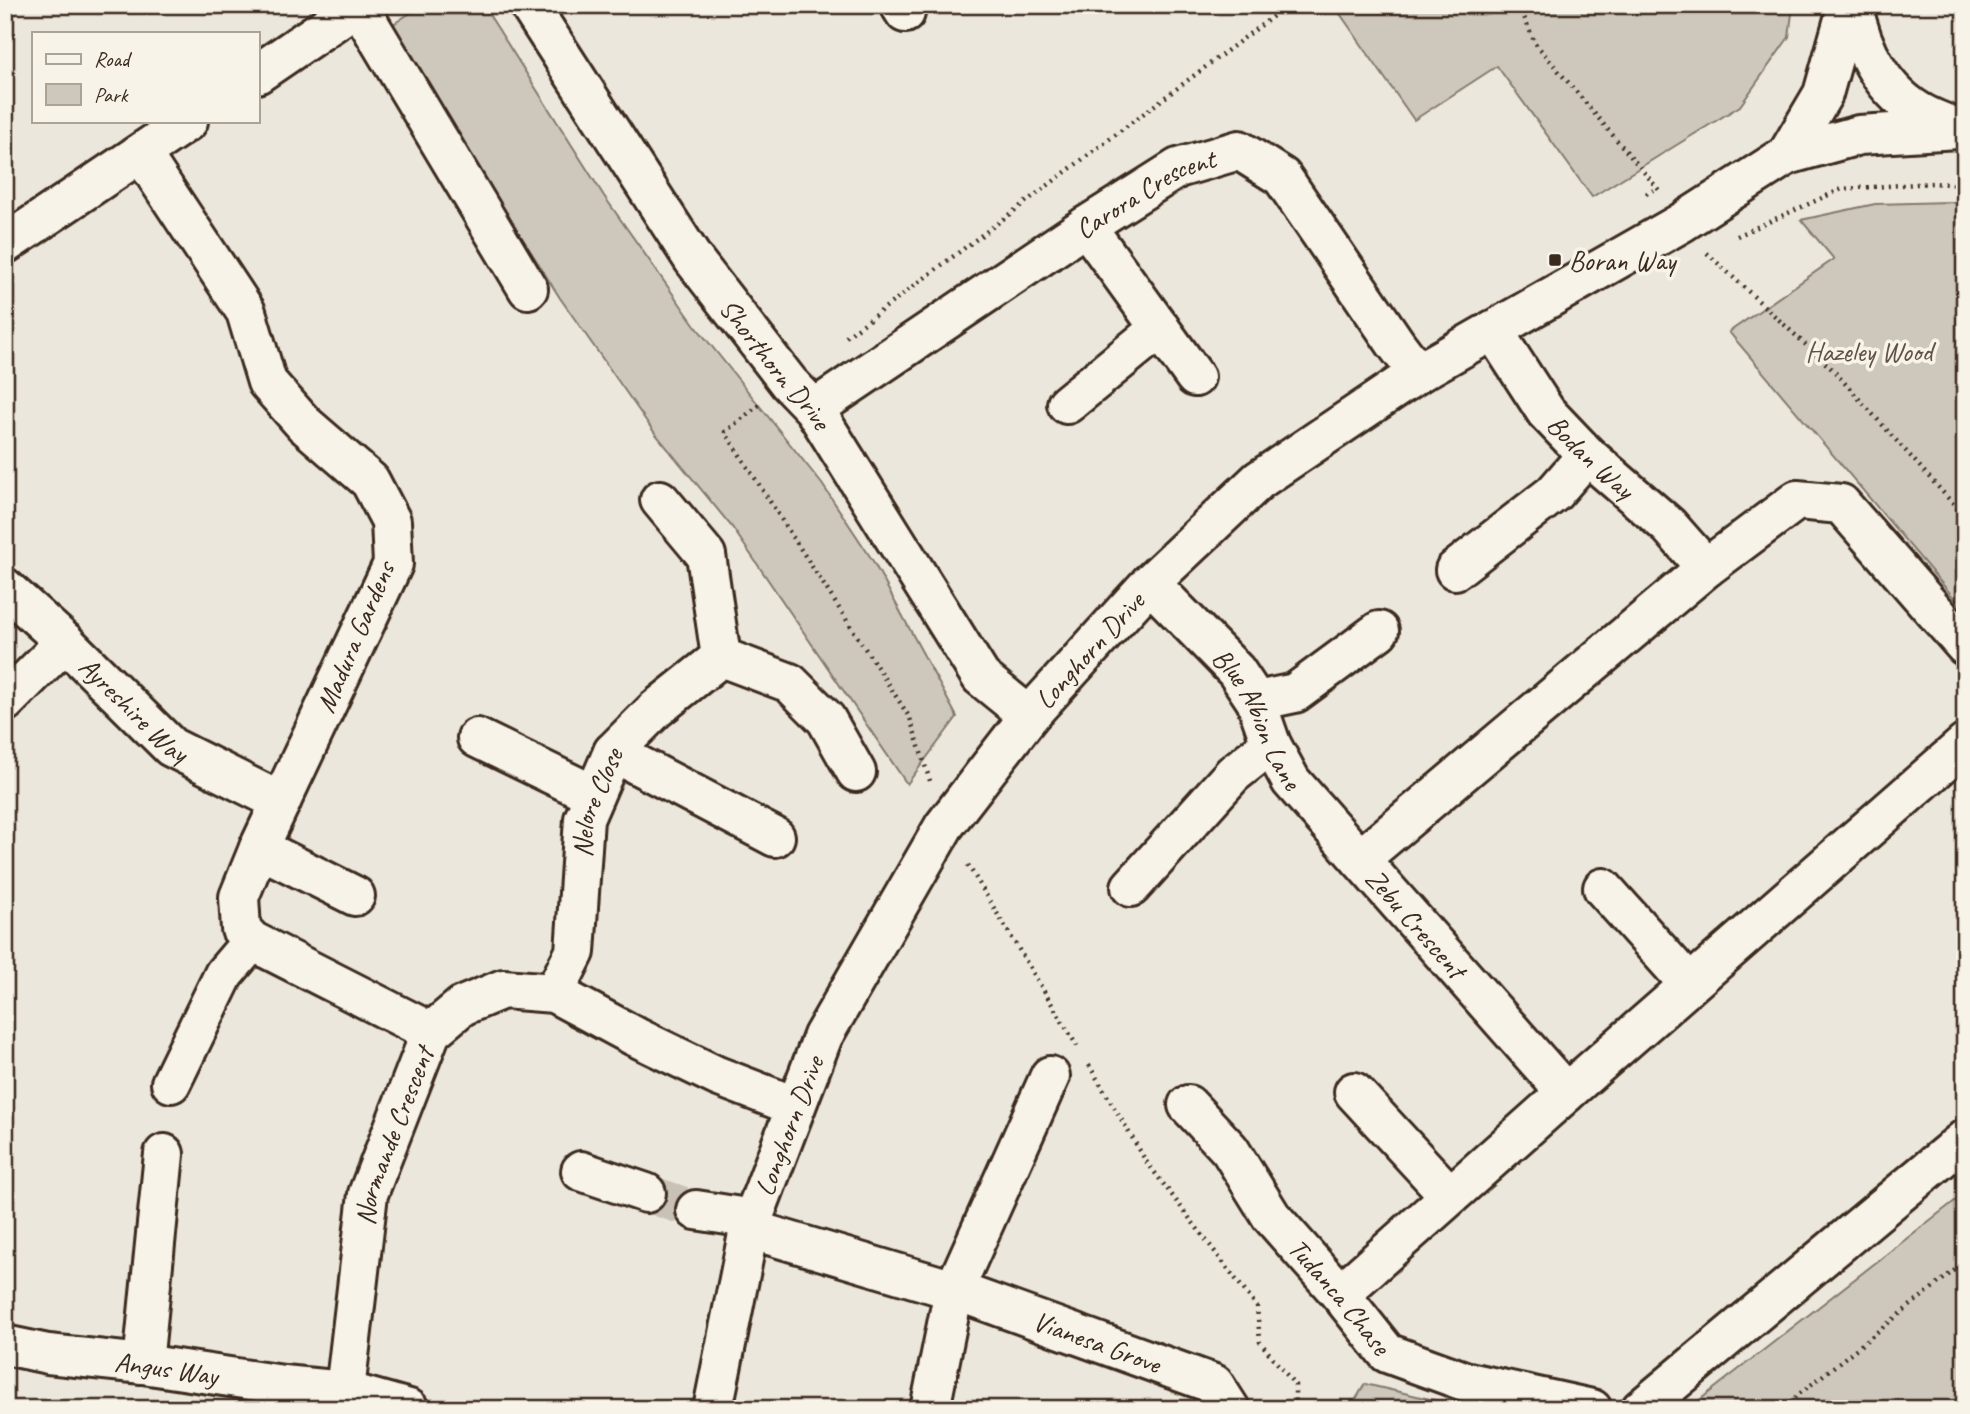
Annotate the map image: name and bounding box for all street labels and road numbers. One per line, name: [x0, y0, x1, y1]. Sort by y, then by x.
street label: Carora Crescent: [1068, 140, 1222, 246]
street label: Shorthorn Drive: [712, 291, 841, 437]
street label: Bodan Way: [1540, 407, 1644, 508]
street label: Madura Gardens: [308, 554, 403, 718]
street label: Longhorn Drive: [1027, 583, 1153, 716]
street label: Blue Albion Lane: [1205, 640, 1310, 799]
street label: Ayreshire Way: [72, 649, 196, 771]
street label: Nelore Close: [564, 741, 631, 858]
street label: Zebu Crescent: [1358, 861, 1476, 988]
street label: Normande Crescent: [347, 1038, 442, 1227]
street label: Longhorn Drive: [746, 1050, 832, 1201]
street label: Tudanca Chase: [1281, 1231, 1400, 1363]
street label: Vianesa Grove: [1029, 1303, 1167, 1381]
street label: Angus Way: [113, 1344, 223, 1393]

